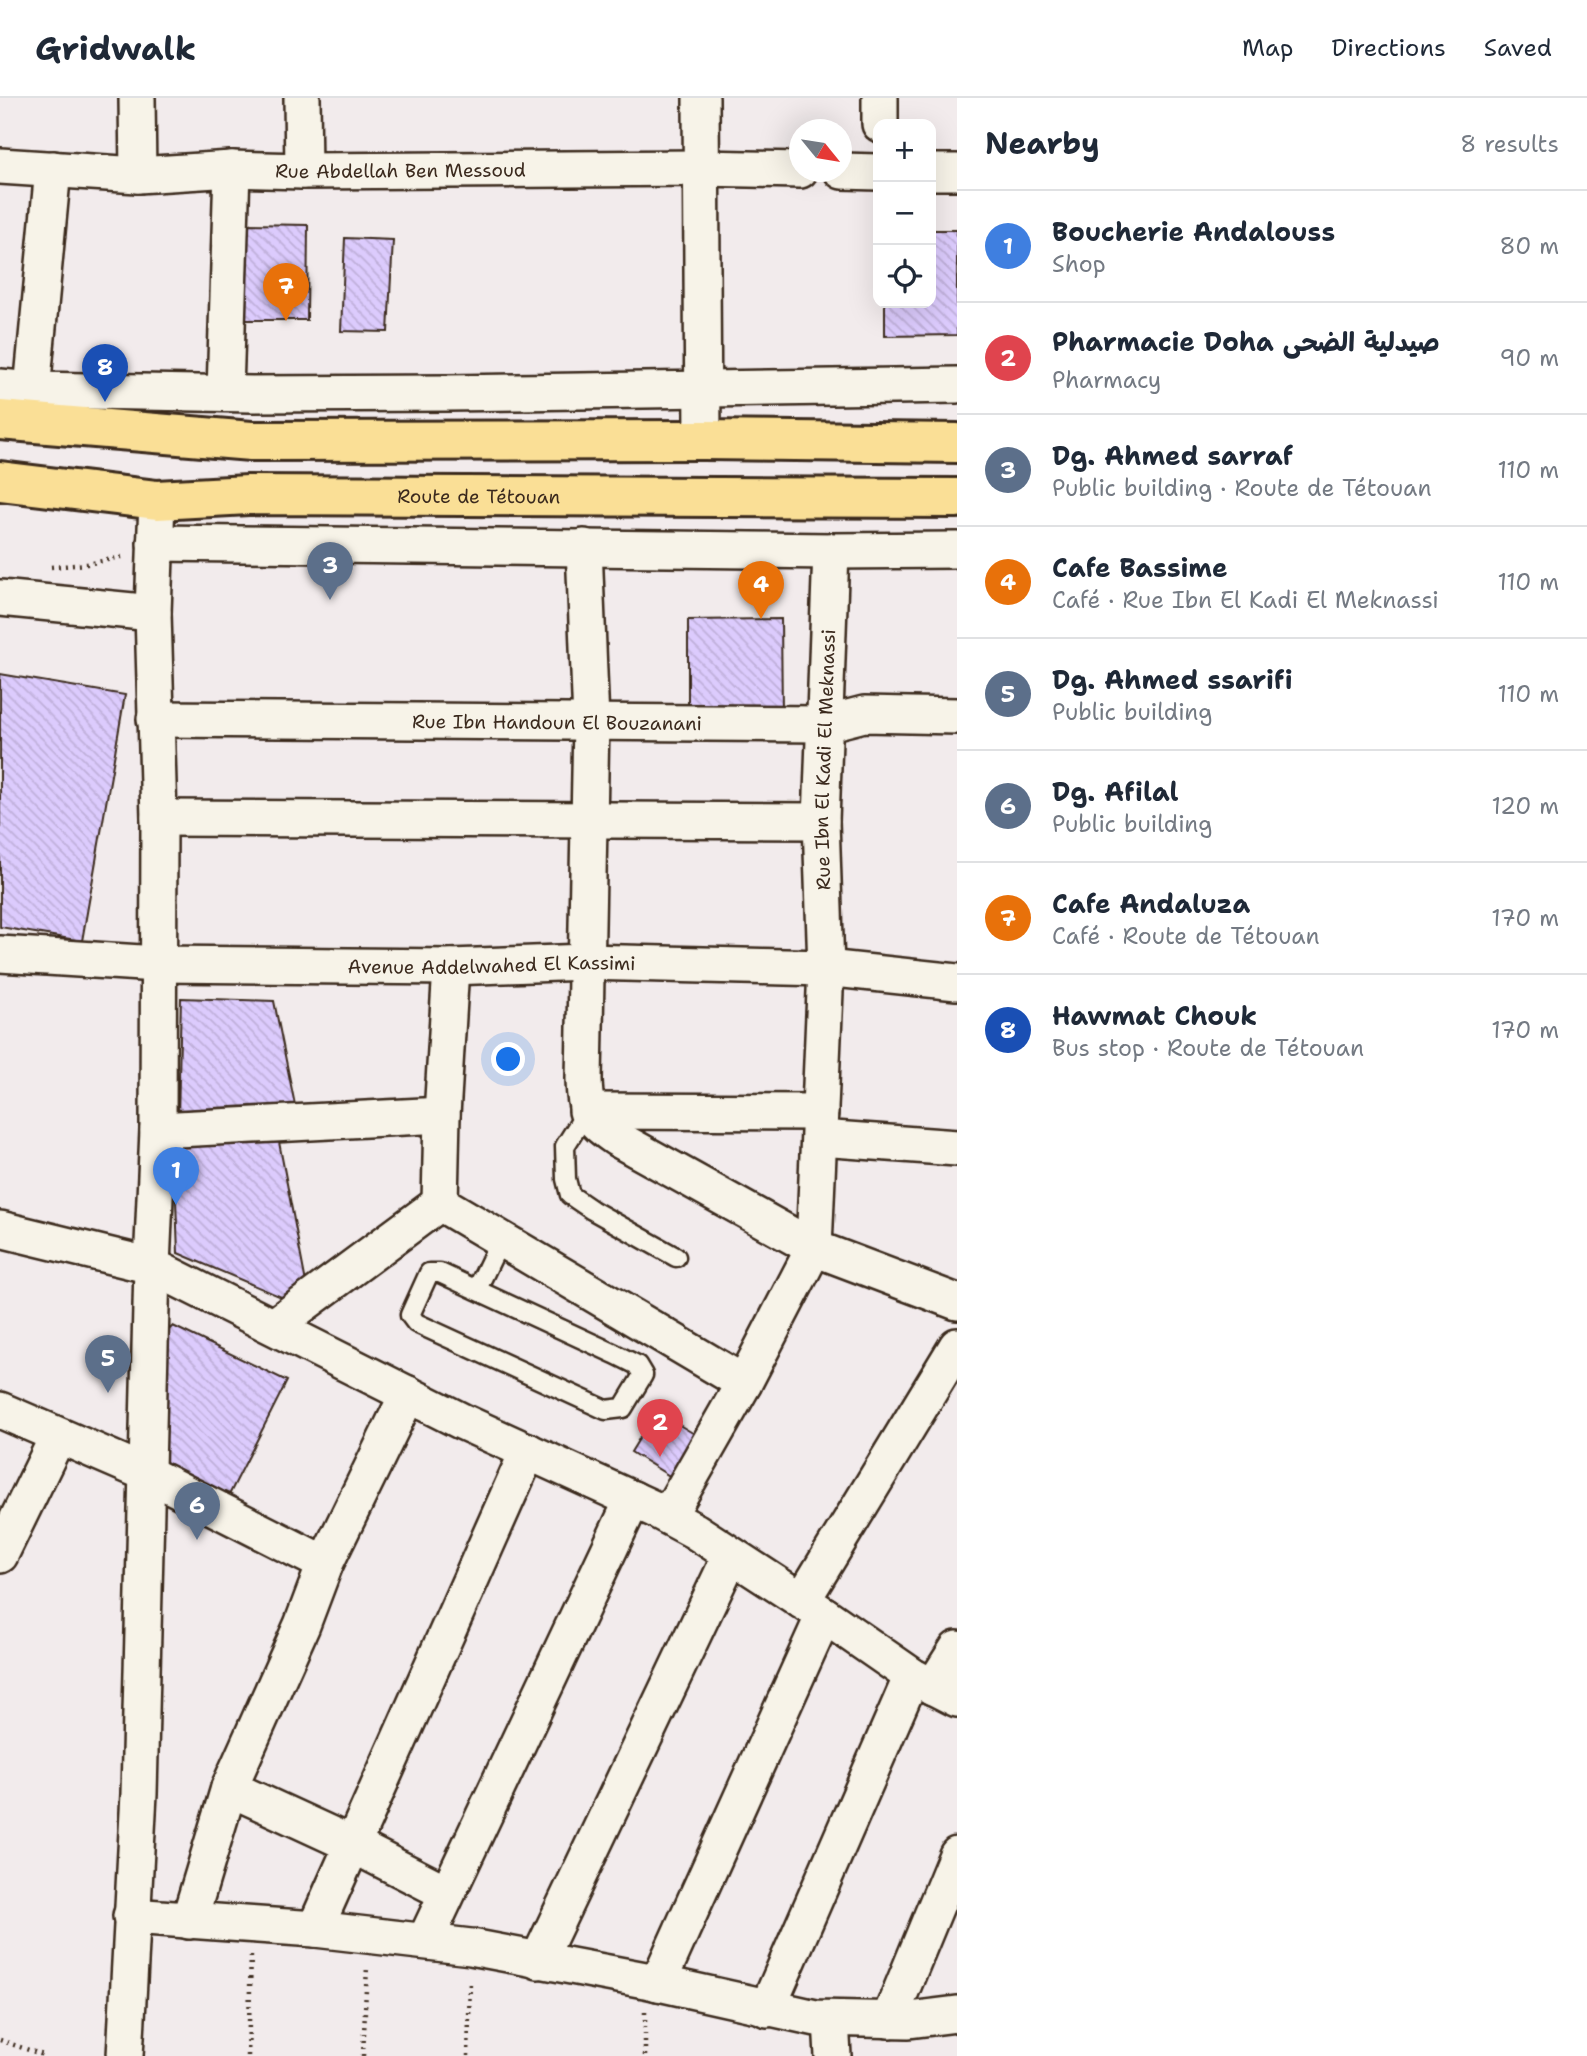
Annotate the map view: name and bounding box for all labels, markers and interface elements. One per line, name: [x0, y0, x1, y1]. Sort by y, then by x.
text: Gridwalk: [35, 26, 196, 71]
text: Map: [1242, 32, 1293, 64]
text: Directions: [1331, 32, 1446, 64]
text: Saved: [1484, 32, 1552, 64]
north arrow: [789, 119, 852, 182]
map controls: [873, 119, 936, 308]
button: +: [873, 119, 936, 182]
text: Nearby: [985, 123, 1100, 164]
text: 8 results: [1460, 129, 1559, 159]
street label: Rue Abdellah Ben Messoud: [275, 157, 526, 184]
button: −: [873, 182, 936, 245]
text: Boucherie Andalouss: [1052, 214, 1335, 249]
text: 1: [1003, 231, 1013, 261]
text: 80 m: [1500, 231, 1559, 261]
button: locate: [873, 245, 936, 308]
text: Shop: [1052, 249, 1106, 279]
pin: 7: [263, 263, 309, 321]
text: Pharmacie Doha صيدلية الضحى: [1052, 324, 1440, 359]
text: 2: [1000, 343, 1016, 373]
text: 90 m: [1499, 343, 1559, 373]
pin: 8: [82, 344, 128, 402]
text: Pharmacy: [1052, 365, 1161, 395]
text: Dg. Ahmed sarraf: [1052, 438, 1293, 473]
text: 3: [1000, 455, 1016, 485]
text: 110 m: [1497, 455, 1559, 485]
text: Public building · Route de Tétouan: [1052, 473, 1432, 503]
street label: Route de Tétouan: [397, 484, 560, 509]
pin: 3: [307, 542, 353, 600]
text: Cafe Bassime: [1052, 550, 1228, 585]
pin: 4: [738, 561, 784, 619]
text: 4: [1000, 567, 1016, 597]
text: 110 m: [1497, 567, 1559, 597]
text: Café · Rue Ibn El Kadi El Meknassi: [1052, 585, 1439, 615]
street label: Rue Ibn El Kadi El Meknassi: [809, 629, 841, 891]
text: Dg. Ahmed ssarifi: [1052, 662, 1293, 697]
text: 5: [1001, 679, 1015, 709]
text: 110 m: [1497, 679, 1559, 709]
text: Public building: [1052, 697, 1212, 727]
street label: Rue Ibn Handoun El Bouzanani: [412, 709, 702, 736]
text: Dg. Afilal: [1052, 774, 1179, 809]
text: 6: [1000, 791, 1016, 821]
text: 120 m: [1491, 791, 1559, 821]
text: Public building: [1052, 809, 1212, 839]
text: Cafe Andaluza: [1052, 886, 1250, 921]
text: 7: [1000, 903, 1016, 933]
text: 170 m: [1491, 903, 1559, 933]
text: Café · Route de Tétouan: [1052, 921, 1320, 951]
street label: Avenue Addelwahed El Kassimi: [347, 950, 636, 980]
text: Hawmat Chouk: [1052, 998, 1257, 1033]
text: 8: [1000, 1015, 1016, 1045]
text: 170 m: [1491, 1015, 1559, 1045]
text: Bus stop · Route de Tétouan: [1052, 1033, 1364, 1063]
your location: [491, 1042, 525, 1076]
pin: 1: [153, 1147, 199, 1205]
pin: 5: [85, 1335, 131, 1393]
pin: 2: [637, 1399, 683, 1457]
pin: 6: [174, 1482, 220, 1540]

